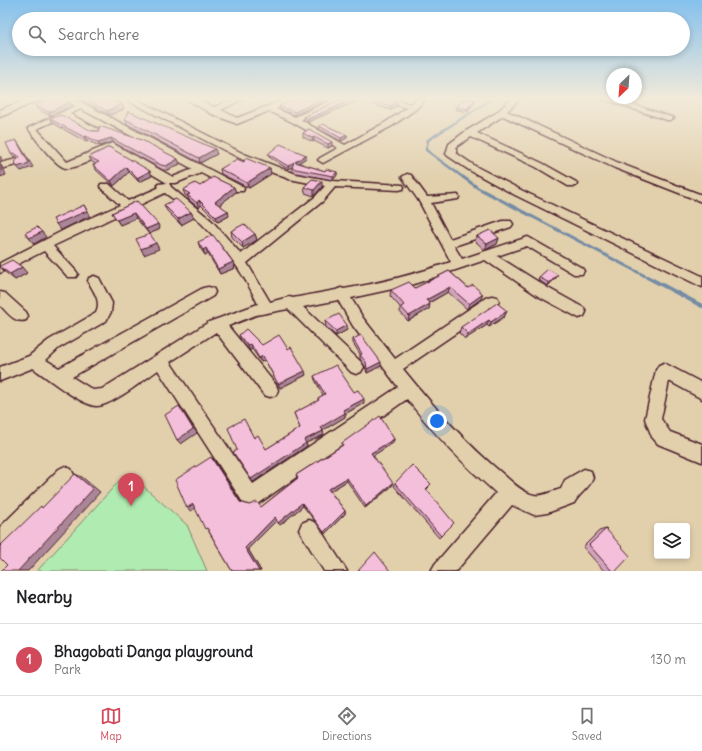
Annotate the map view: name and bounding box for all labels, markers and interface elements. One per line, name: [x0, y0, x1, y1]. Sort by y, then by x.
search box: [12, 12, 690, 56]
icon: search: [26, 23, 48, 45]
text: Search here: [58, 25, 139, 44]
north arrow: [606, 68, 642, 104]
your location: [427, 411, 447, 431]
pin: 1: [118, 473, 144, 506]
map controls: [654, 523, 690, 559]
button: layers: [654, 523, 690, 559]
text: Nearby: [16, 586, 72, 608]
text: Bhagobati Danga playground: [54, 642, 253, 661]
text: 1: [26, 651, 32, 668]
text: 130 m: [650, 651, 686, 668]
text: Park: [54, 661, 81, 678]
tab: Map: [100, 705, 122, 743]
tab: Directions: [322, 705, 372, 743]
tab: Saved: [572, 705, 602, 743]

